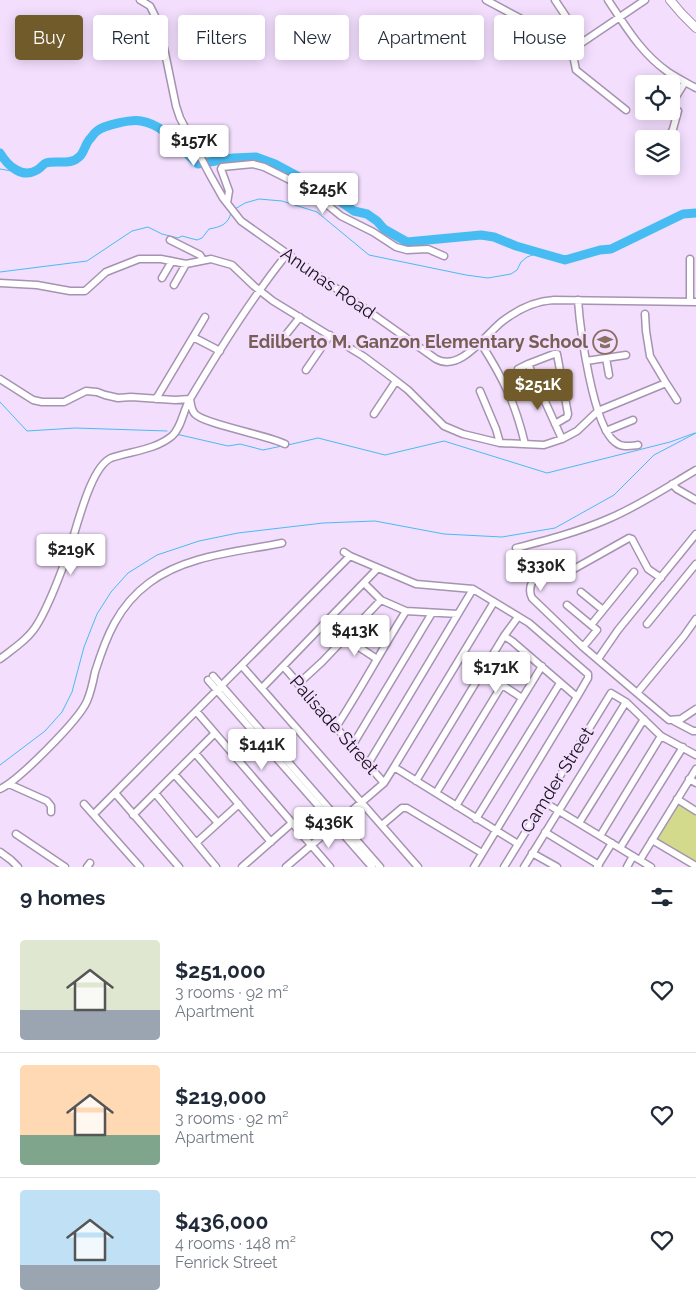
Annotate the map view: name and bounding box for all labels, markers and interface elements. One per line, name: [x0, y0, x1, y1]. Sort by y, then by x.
chip: Buy: [15, 15, 83, 60]
chip: Rent: [93, 15, 168, 60]
chip: Filters: [178, 15, 265, 60]
chip: New: [275, 15, 349, 60]
chip: Apartment: [359, 15, 484, 60]
chip: House: [494, 15, 584, 60]
map controls: [635, 75, 680, 175]
button: locate: [635, 75, 680, 120]
pin: $157K: [159, 124, 229, 167]
button: layers: [635, 130, 680, 175]
text: $157K: [171, 131, 217, 150]
pin: $245K: [288, 172, 358, 215]
text: $245K: [299, 179, 347, 198]
street label: Anunas Road: [277, 242, 379, 323]
school or university icon: Edilberto M. Ganzon Elementary School: [592, 329, 618, 355]
place label: Edilberto M. Ganzon Elementary School: [248, 331, 588, 352]
pin: $251K: [503, 368, 573, 411]
text: $251K: [515, 375, 561, 394]
pin: $219K: [36, 534, 106, 576]
text: $219K: [47, 540, 95, 559]
pin: $330K: [506, 550, 576, 592]
text: $330K: [517, 556, 565, 575]
pin: $413K: [320, 614, 390, 657]
text: $413K: [332, 621, 378, 640]
pin: $171K: [461, 652, 531, 694]
text: $171K: [473, 658, 519, 677]
street label: Palisade Street: [286, 671, 383, 779]
street label: Camder Street: [516, 723, 598, 837]
pin: $141K: [227, 728, 297, 771]
text: $141K: [239, 735, 285, 754]
pin: $436K: [294, 806, 364, 849]
text: $436K: [305, 813, 353, 832]
icon: filters: [648, 883, 676, 911]
text: 9 homes: [20, 885, 105, 910]
text: $251,000: [175, 958, 266, 983]
icon: home: [60, 960, 120, 1020]
icon: heart: [648, 976, 676, 1004]
text: 3 rooms · 92 m²: [175, 983, 288, 1002]
text: Apartment: [175, 1002, 254, 1021]
text: $219,000: [175, 1084, 266, 1109]
icon: home: [60, 1085, 120, 1145]
icon: heart: [648, 1101, 676, 1129]
text: 3 rooms · 92 m²: [175, 1109, 288, 1128]
text: Apartment: [175, 1128, 254, 1147]
text: $436,000: [175, 1209, 268, 1234]
icon: home: [60, 1210, 120, 1270]
icon: heart: [648, 1226, 676, 1254]
text: 4 rooms · 148 m²: [175, 1234, 296, 1253]
text: Fenrick Street: [175, 1253, 277, 1272]

